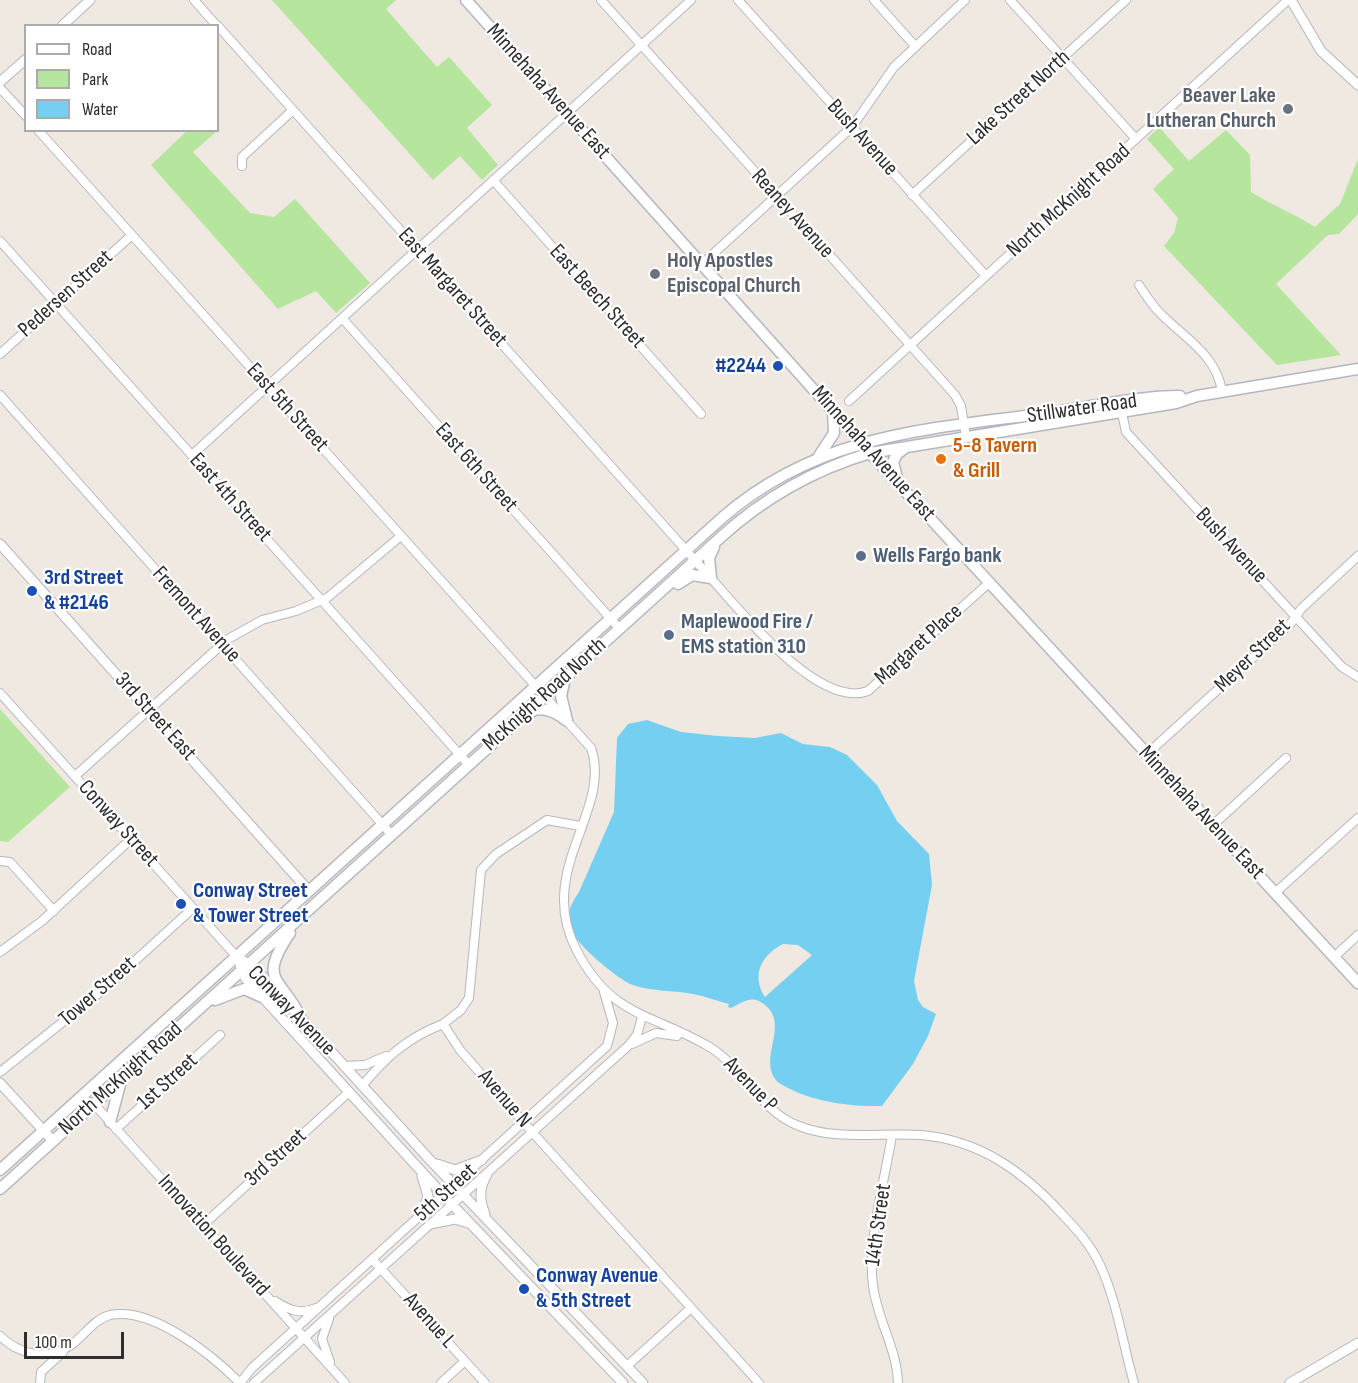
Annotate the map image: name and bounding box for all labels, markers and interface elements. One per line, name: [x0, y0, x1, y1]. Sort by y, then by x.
street label: Minnehaha Avenue East: [480, 19, 616, 165]
legend: [24, 24, 219, 132]
text: Road: [82, 39, 112, 60]
street label: Lake Street North: [962, 45, 1076, 151]
text: Park: [82, 69, 108, 90]
place label: Beaver Lake Lutheran Church: [1146, 83, 1276, 134]
street label: Bush Avenue: [821, 94, 903, 182]
text: Water: [82, 99, 118, 120]
marker: Beaver Lake Lutheran Church: [1281, 102, 1295, 116]
street label: North McKnight Road: [1002, 139, 1136, 263]
street label: Reaney Avenue: [745, 164, 839, 264]
street label: East Margaret Street: [392, 223, 512, 353]
street label: East Beech Street: [543, 240, 651, 354]
street label: Pedersen Street: [13, 245, 119, 343]
place label: Holy Apostles Episcopal Church: [667, 248, 801, 300]
marker: Holy Apostles Episcopal Church: [648, 267, 662, 281]
place label: #2244: [716, 353, 766, 379]
street label: East 5th Street: [240, 358, 334, 458]
marker: #2244: [771, 359, 785, 373]
street label: Minnehaha Avenue East: [805, 381, 941, 527]
street label: Stillwater Road: [1025, 388, 1139, 430]
street label: East 6th Street: [429, 418, 523, 518]
place label: 5-8 Tavern & Grill: [953, 433, 1037, 484]
street label: East 4th Street: [183, 448, 277, 548]
marker: 5-8 Tavern & Grill: [934, 452, 948, 466]
street label: Bush Avenue: [1189, 503, 1273, 589]
place label: Wells Fargo bank: [873, 543, 1002, 569]
marker: Wells Fargo bank: [854, 549, 868, 563]
street label: Fremont Avenue: [146, 562, 246, 668]
place label: 3rd Street & #2146: [44, 565, 123, 616]
marker: 3rd Street & #2146: [25, 584, 39, 598]
street label: Margaret Place: [870, 599, 968, 691]
place label: Maplewood Fire / EMS station 310: [681, 609, 813, 660]
street label: Meyer Street: [1210, 613, 1296, 699]
marker: Maplewood Fire / EMS station 310: [662, 628, 676, 642]
street label: McKnight Road North: [478, 633, 612, 757]
street label: 3rd Street East: [109, 667, 201, 767]
street label: Minnehaha Avenue East: [1132, 741, 1270, 885]
street label: Conway Street: [72, 775, 164, 873]
place label: Conway Street & Tower Street: [193, 878, 308, 930]
marker: Conway Street & Tower Street: [174, 897, 188, 911]
street label: Tower Street: [54, 951, 142, 1033]
street label: Conway Avenue: [242, 960, 340, 1062]
street label: North McKnight Road: [54, 1017, 188, 1141]
street label: 1st Street: [132, 1048, 204, 1116]
street label: Avenue P: [717, 1052, 783, 1118]
street label: Avenue N: [472, 1064, 536, 1134]
street label: 3rd Street: [240, 1123, 312, 1193]
street label: 5th Street: [409, 1158, 483, 1228]
street label: Innovation Boulevard: [152, 1170, 274, 1302]
street label: 14th Street: [860, 1182, 898, 1268]
place label: Conway Avenue & 5th Street: [536, 1263, 658, 1314]
marker: Conway Avenue & 5th Street: [517, 1282, 531, 1296]
street label: Avenue L: [397, 1288, 461, 1354]
scale bar: [27, 1320, 128, 1358]
text: 100 m: [35, 1332, 72, 1353]

